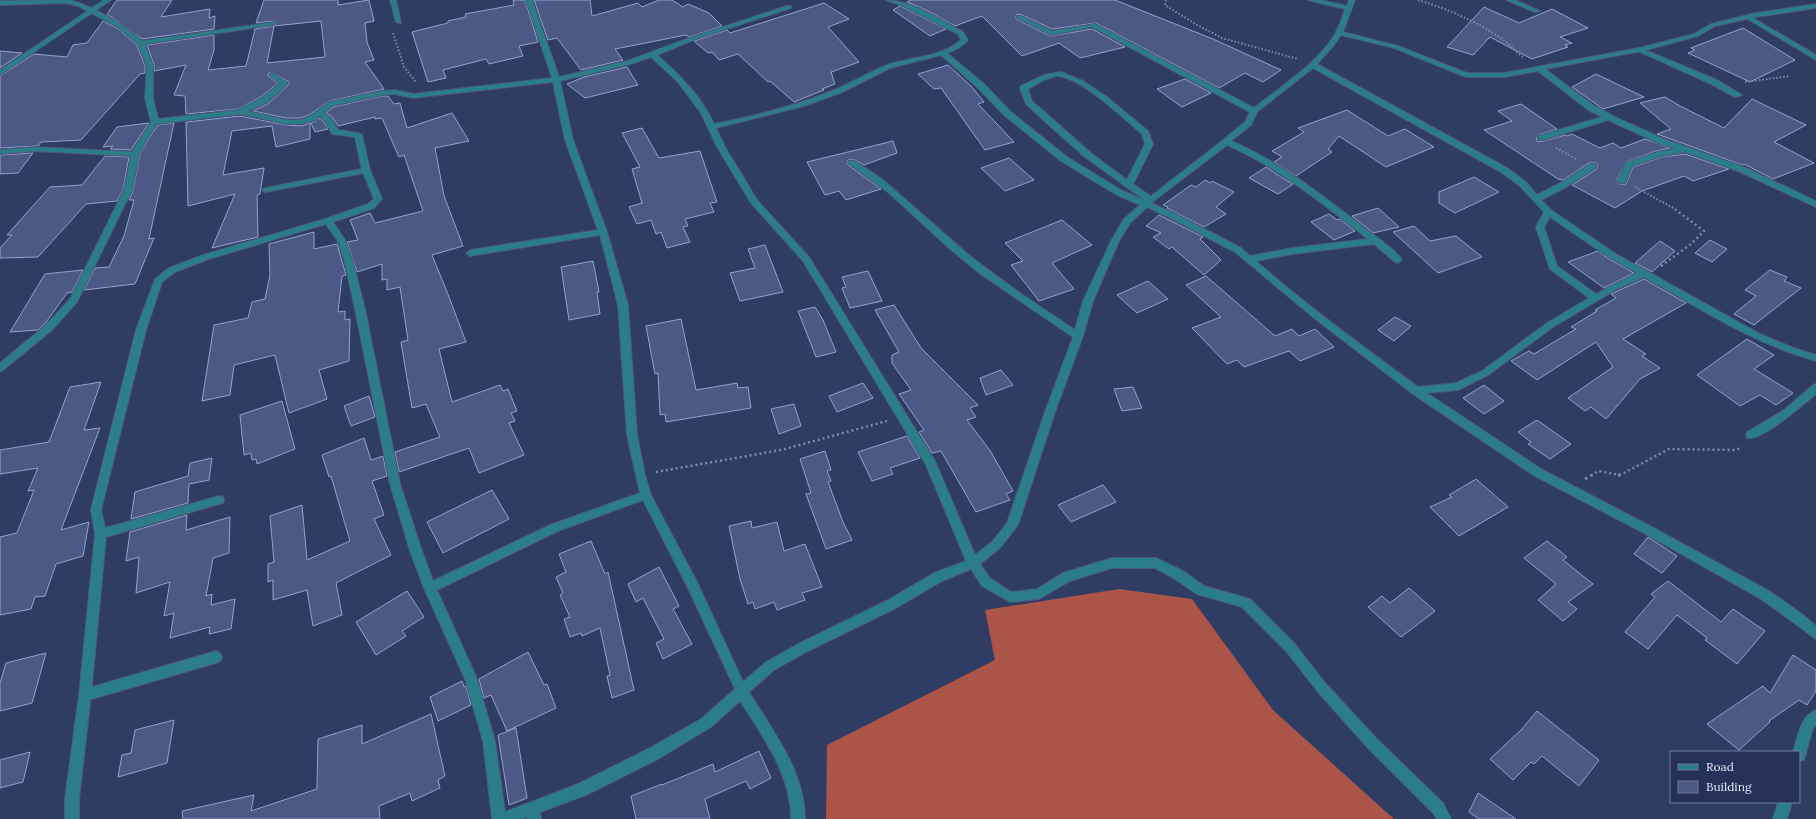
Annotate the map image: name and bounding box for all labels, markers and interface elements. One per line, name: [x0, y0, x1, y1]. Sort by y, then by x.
legend: [1670, 751, 1800, 803]
text: Road: [1706, 759, 1734, 774]
text: Building: [1706, 779, 1752, 794]

